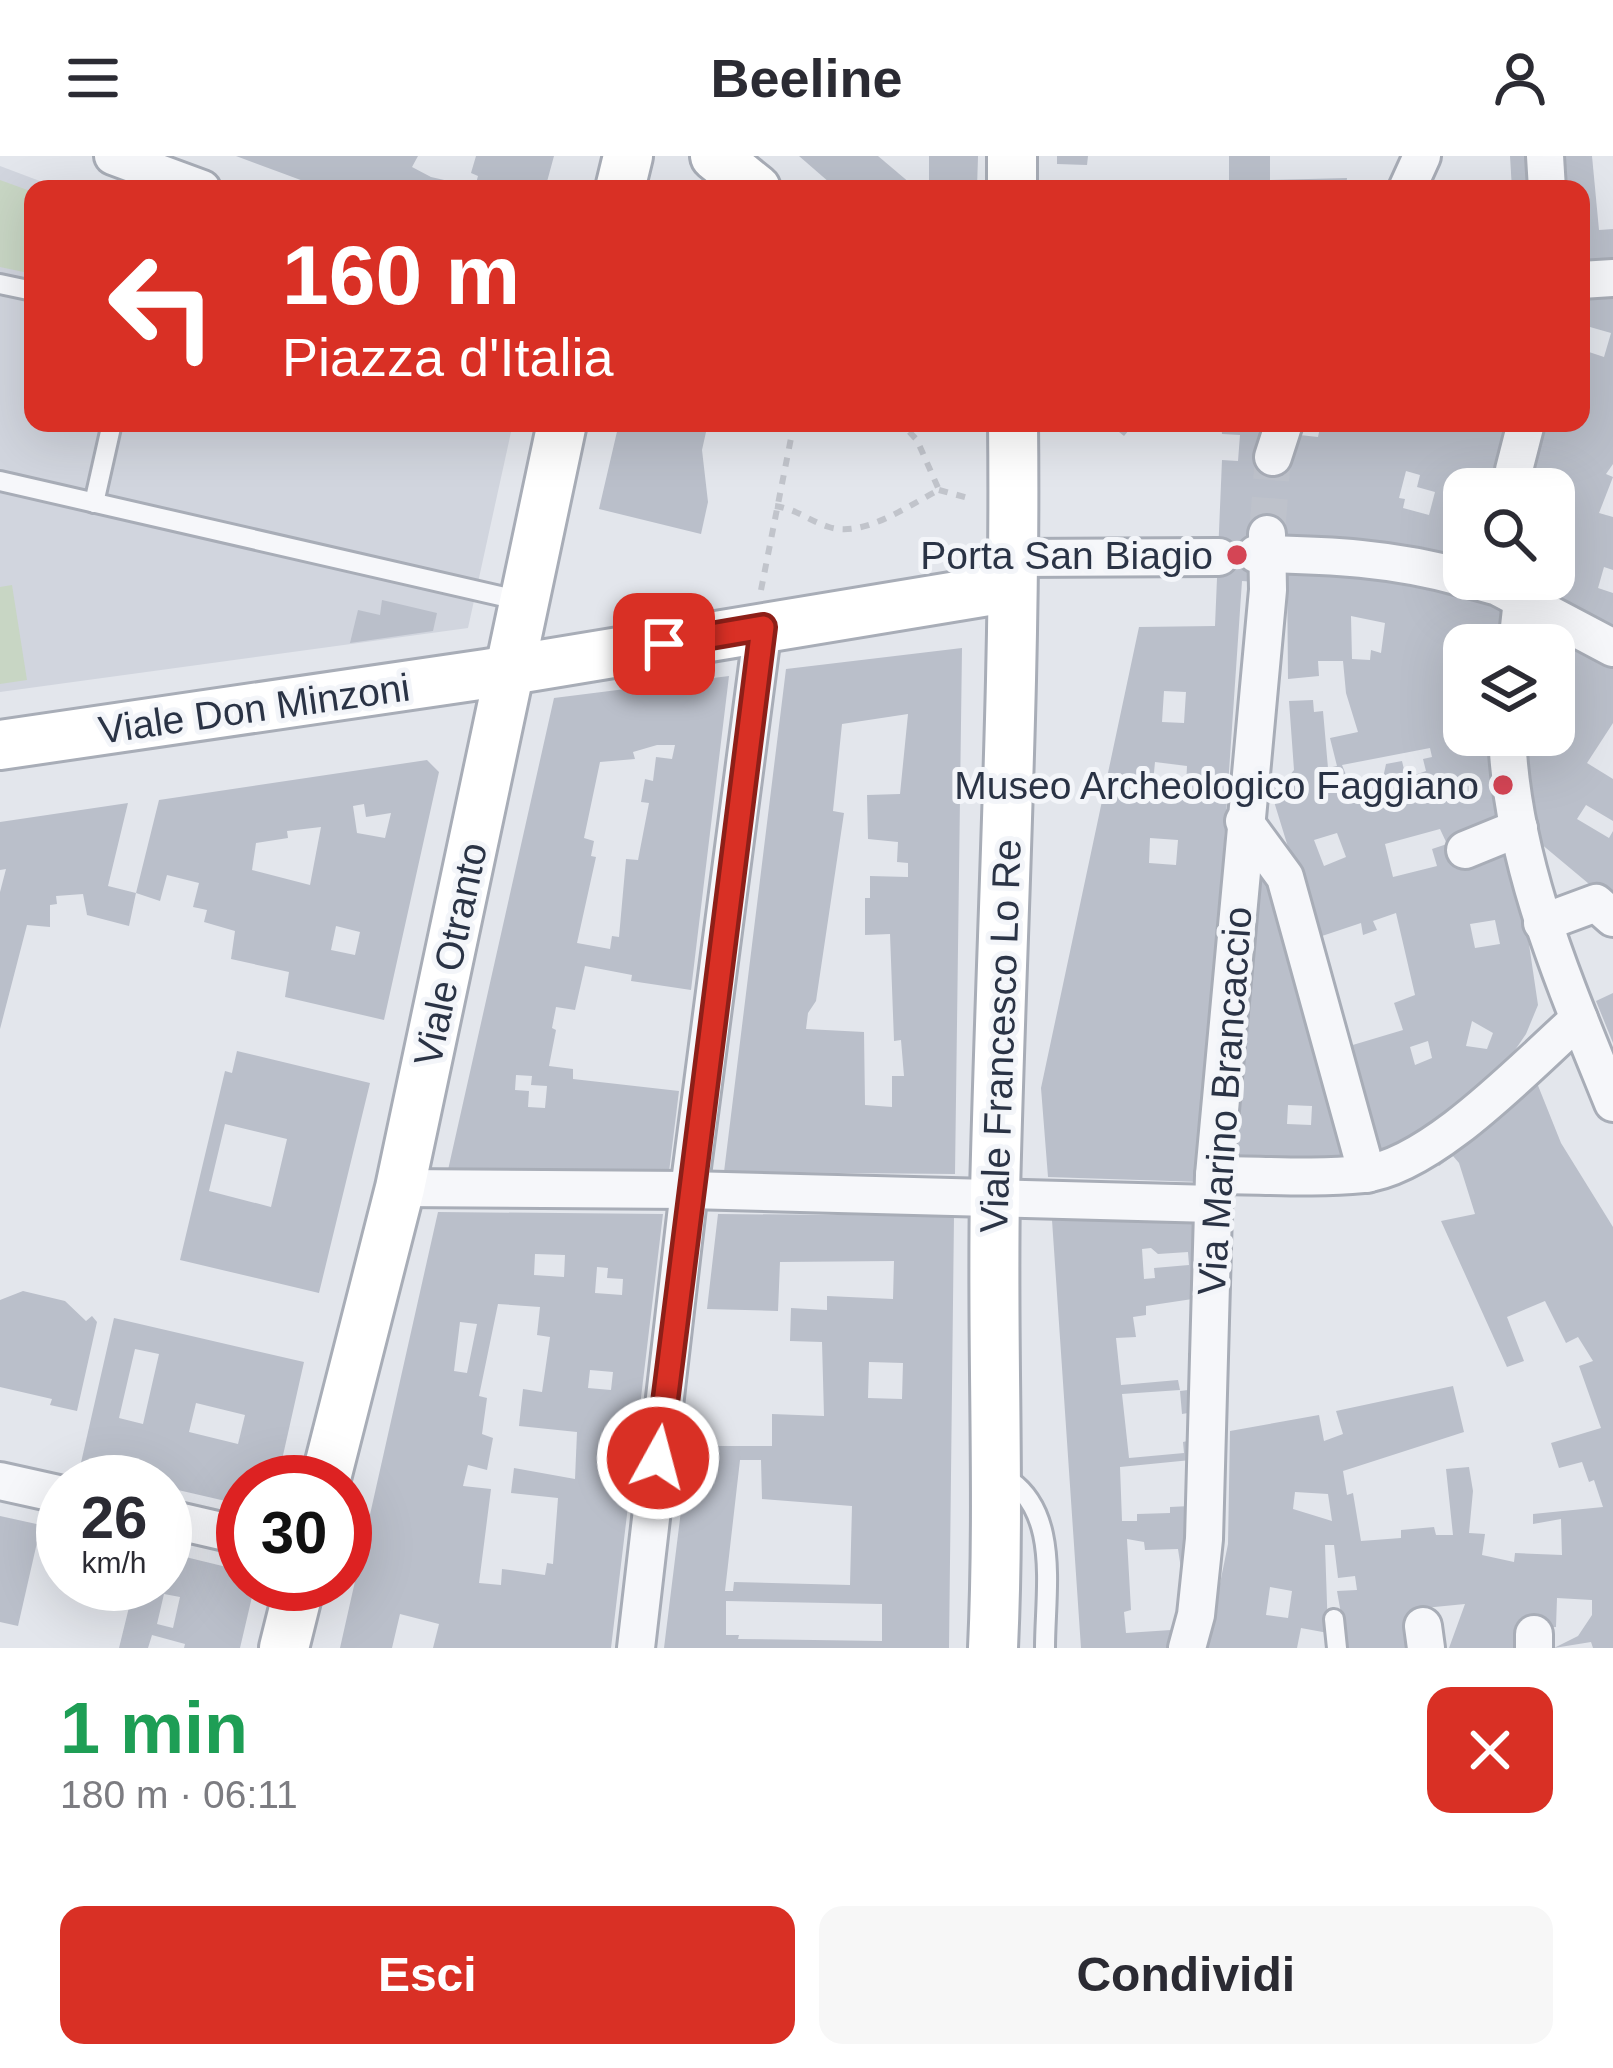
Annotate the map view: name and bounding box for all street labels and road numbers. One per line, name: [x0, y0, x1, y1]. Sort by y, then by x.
street label: Viale Don Minzoni: [96, 665, 412, 752]
street label: Viale Francesco Lo Re: [972, 838, 1029, 1234]
street label: Viale Otranto: [406, 839, 495, 1070]
street label: Via Marino Brancaccio: [1189, 905, 1260, 1297]

